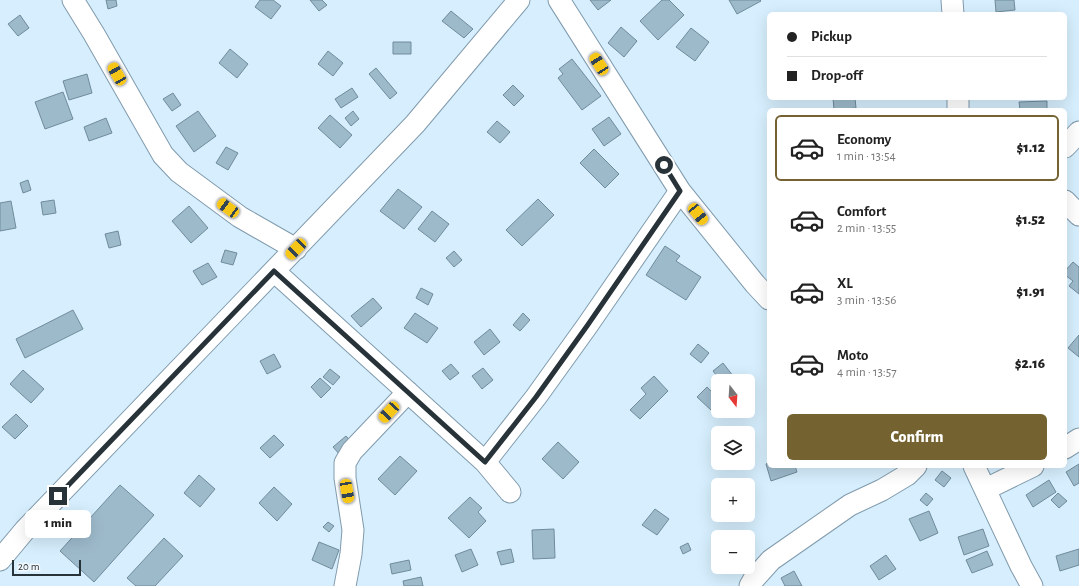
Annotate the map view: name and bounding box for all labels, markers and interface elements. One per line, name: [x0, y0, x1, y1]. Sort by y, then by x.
text: Pickup: [811, 29, 852, 44]
car: [587, 51, 611, 77]
car: [106, 61, 128, 87]
text: Drop-off: [811, 68, 863, 83]
icon: car: [789, 130, 825, 166]
text: Economy: [837, 132, 891, 147]
text: $1.12: [1016, 140, 1045, 155]
text: 1 min · 13:54: [837, 150, 896, 163]
route start: [655, 156, 673, 174]
car: [215, 196, 241, 220]
car: [686, 201, 710, 227]
icon: car: [789, 202, 825, 238]
text: Comfort: [837, 204, 886, 219]
text: $1.52: [1015, 212, 1045, 227]
text: 2 min · 13:55: [837, 222, 896, 235]
car: [283, 236, 309, 262]
icon: car: [789, 274, 825, 310]
text: XL: [837, 276, 853, 291]
text: $1.91: [1016, 284, 1045, 299]
text: 3 min · 13:56: [837, 294, 896, 307]
icon: car: [789, 346, 825, 382]
text: Moto: [837, 348, 869, 363]
text: $2.16: [1015, 356, 1045, 371]
text: 4 min · 13:57: [837, 366, 897, 379]
north arrow: [711, 374, 755, 418]
map controls: [711, 374, 755, 574]
car: [376, 399, 402, 425]
button: Confirm: [787, 414, 1047, 460]
button: layers: [711, 426, 755, 470]
car: [339, 478, 355, 504]
button: +: [711, 478, 755, 522]
route end: [49, 487, 67, 505]
callout: 1 min: [25, 510, 91, 538]
text: 1 min: [44, 517, 72, 530]
button: −: [711, 530, 755, 574]
scale bar: [12, 558, 81, 577]
text: 20 m: [18, 561, 39, 572]

